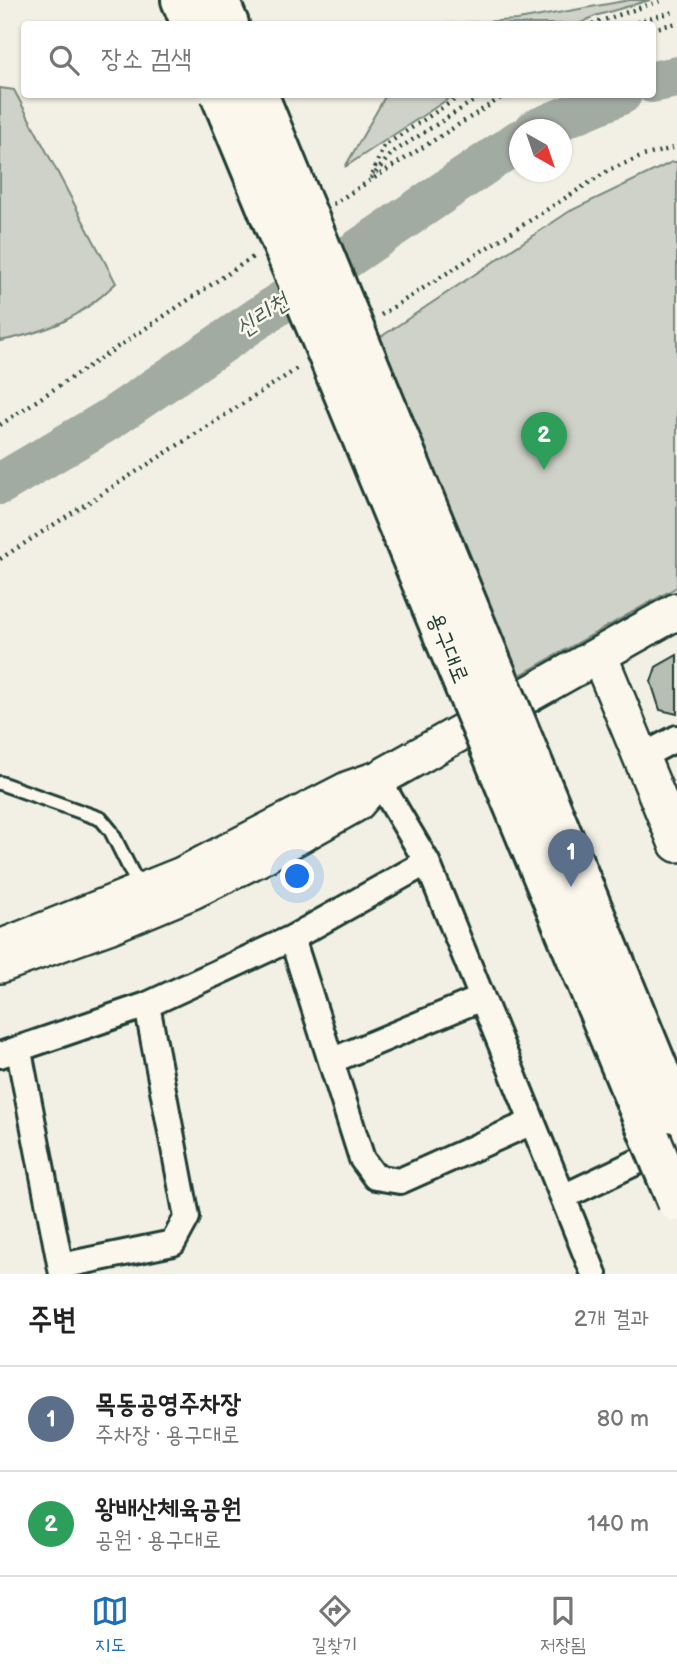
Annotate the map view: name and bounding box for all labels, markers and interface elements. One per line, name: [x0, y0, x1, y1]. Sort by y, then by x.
search box: [21, 21, 656, 98]
icon: search: [45, 41, 83, 79]
text: 장소 검색: [101, 44, 192, 75]
north arrow: [509, 119, 572, 182]
water label: 신리천: [230, 285, 296, 343]
pin: 2: [521, 412, 567, 470]
street label: 용구대로: [421, 608, 475, 688]
pin: 1: [548, 829, 594, 887]
your location: [280, 859, 314, 893]
text: 주변: [28, 1302, 76, 1338]
text: 2개 결과: [574, 1305, 649, 1333]
text: 목동공영주차장: [95, 1389, 241, 1420]
text: 1: [46, 1405, 56, 1433]
text: 80 m: [597, 1405, 649, 1433]
text: 주차장 · 용구대로: [95, 1421, 240, 1449]
text: 왕배산체육공원: [95, 1494, 241, 1525]
text: 2: [44, 1510, 58, 1538]
text: 140 m: [587, 1510, 649, 1538]
text: 공원 · 용구대로: [95, 1526, 221, 1554]
tab: 지도: [91, 1592, 129, 1658]
tab: 길찾기: [312, 1592, 357, 1658]
tab: 저장됨: [540, 1592, 586, 1658]

